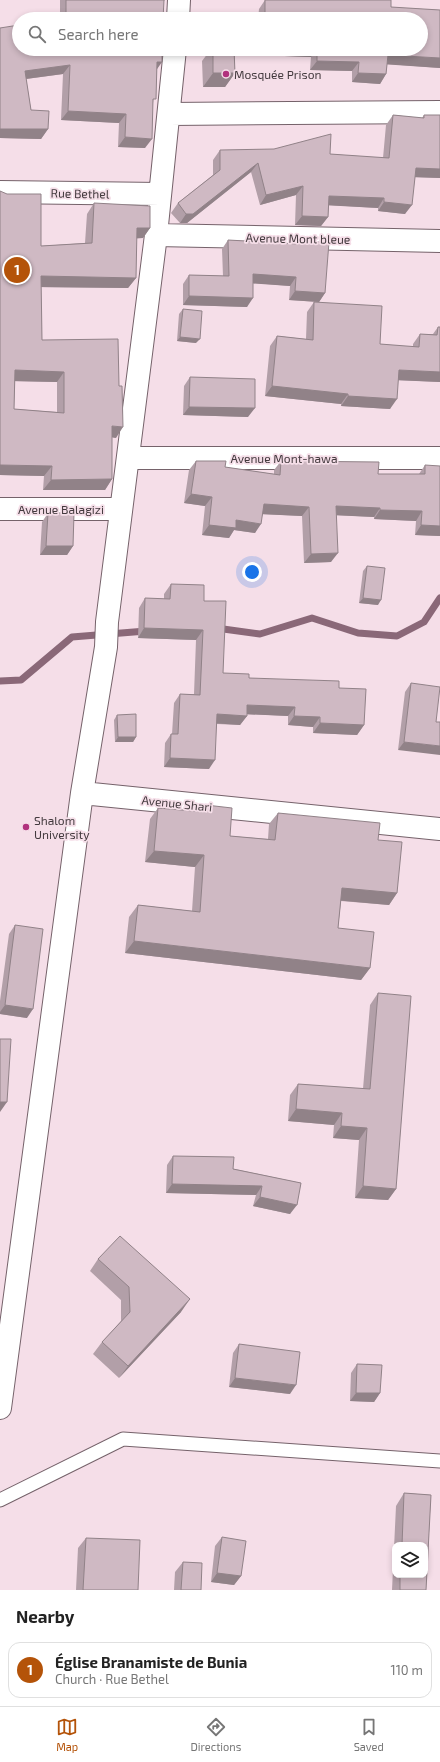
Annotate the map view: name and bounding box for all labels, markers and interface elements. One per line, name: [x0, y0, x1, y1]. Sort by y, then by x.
search box: [12, 12, 428, 56]
icon: search: [26, 23, 48, 45]
text: Search here: [58, 25, 139, 43]
place label: Mosquée Prison: [234, 67, 321, 81]
marker: Mosquée Prison: [221, 69, 231, 79]
street label: Rue Bethel: [50, 185, 110, 201]
street label: Avenue Mont bleue: [246, 230, 350, 246]
pin: 1: [4, 255, 30, 285]
street label: Avenue Mont-hawa: [230, 451, 338, 465]
street label: Avenue Balagizi: [18, 502, 104, 516]
your location: [242, 562, 262, 582]
street label: Avenue Shari: [141, 792, 213, 814]
place label: Shalom University: [34, 813, 90, 841]
marker: Shalom University: [21, 822, 31, 832]
map controls: [392, 1542, 428, 1578]
button: layers: [392, 1542, 428, 1578]
text: Nearby: [16, 1606, 74, 1626]
text: Église Branamiste de Bunia: [55, 1653, 247, 1671]
text: 1: [27, 1662, 33, 1678]
text: 110 m: [391, 1662, 423, 1678]
text: Church · Rue Bethel: [55, 1671, 169, 1687]
tab: Map: [56, 1716, 78, 1753]
tab: Directions: [191, 1716, 241, 1753]
tab: Saved: [354, 1716, 384, 1753]

